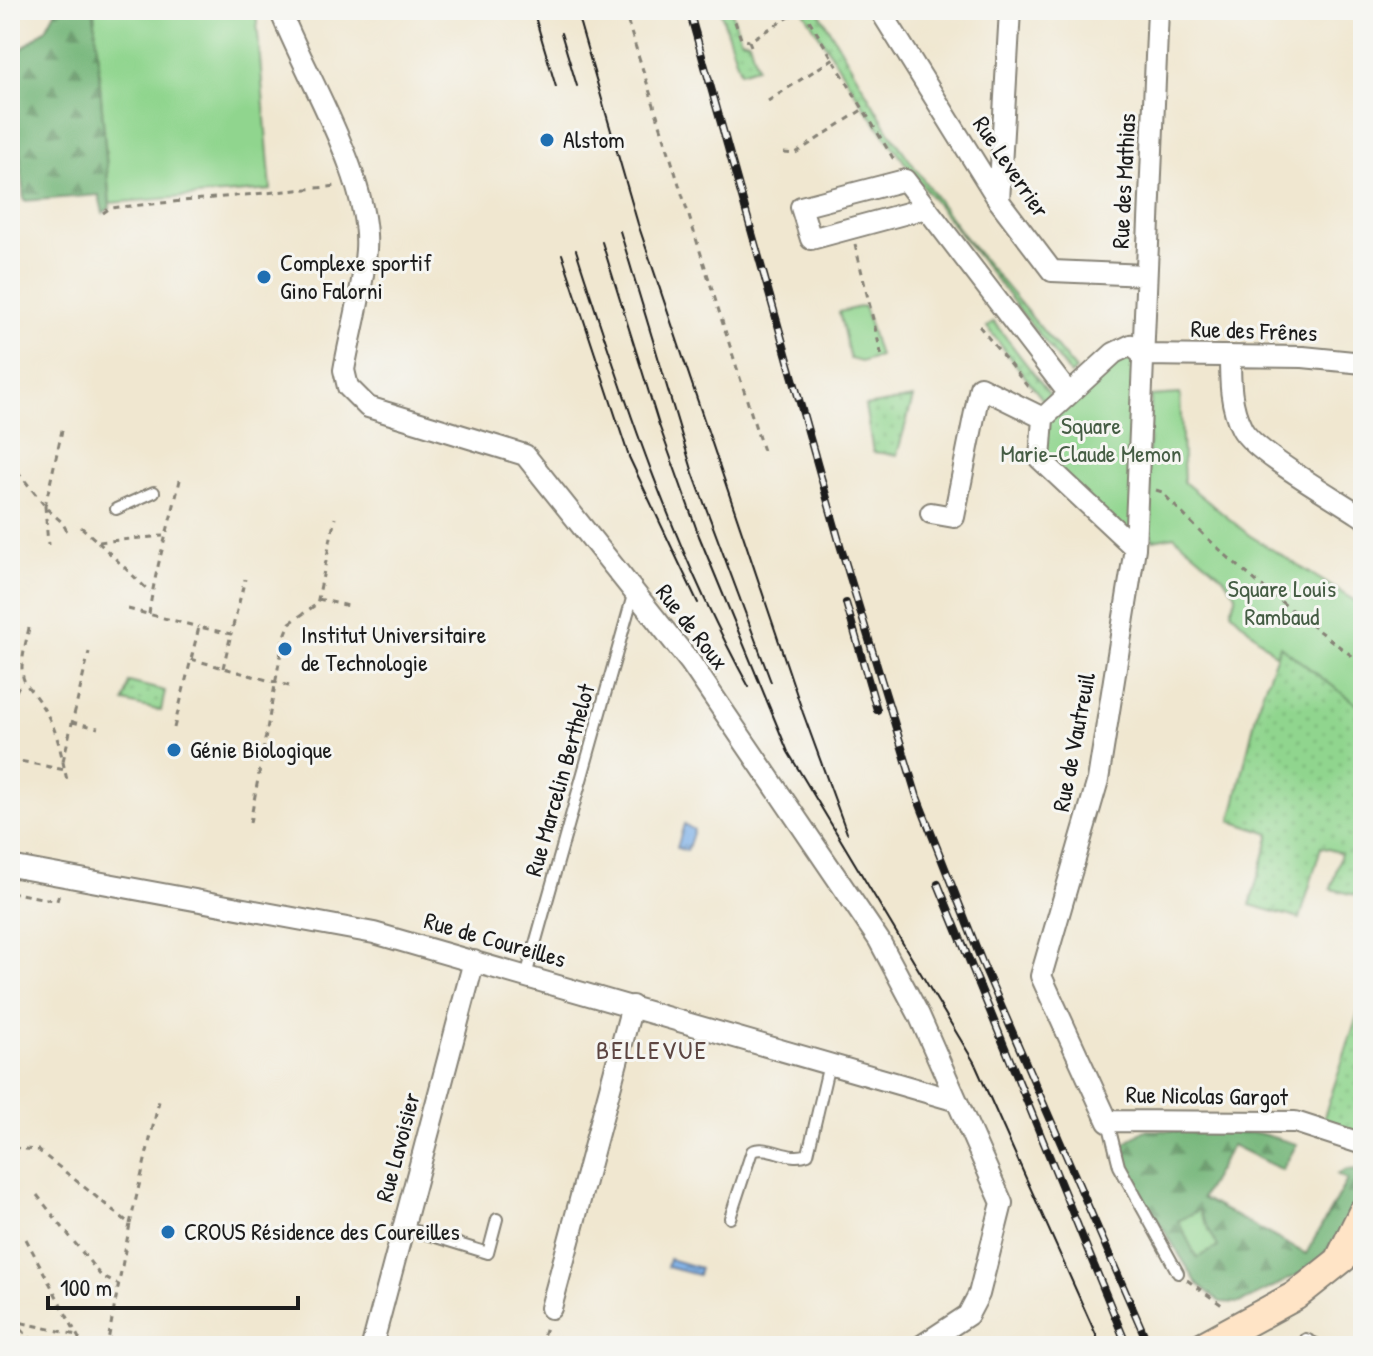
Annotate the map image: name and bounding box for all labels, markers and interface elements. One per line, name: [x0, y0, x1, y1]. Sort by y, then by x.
street label: Rue Leverrier: [966, 109, 1057, 223]
street label: Rue des Mathias: [1103, 113, 1143, 249]
place label: Alstom: [563, 123, 625, 155]
marker: Alstom: [538, 131, 556, 149]
place label: Complexe sportif Gino Falorni: [280, 246, 432, 306]
marker: Complexe sportif Gino Falorni: [255, 268, 273, 286]
street label: Rue des Frênes: [1190, 312, 1318, 348]
park label: Square Marie-Claude Memon: [1000, 409, 1182, 469]
park label: Square Louis Rambaud: [1228, 572, 1336, 632]
street label: Rue de Roux: [649, 577, 736, 676]
place label: Institut Universitaire de Technologie: [301, 618, 487, 678]
marker: Institut Universitaire de Technologie: [276, 640, 294, 658]
street label: Rue de Vautreuil: [1044, 669, 1102, 814]
street label: Rue Marcelin Berthelot: [516, 679, 602, 880]
place label: Génie Biologique: [190, 733, 332, 765]
marker: Génie Biologique: [165, 741, 183, 759]
street label: Rue de Coureilles: [421, 904, 570, 975]
district label: BELLEVUE: [596, 1032, 708, 1067]
street label: Rue Nicolas Gargot: [1126, 1078, 1289, 1112]
street label: Rue Lavoisier: [367, 1089, 427, 1205]
place label: CROUS Résidence des Coureilles: [184, 1215, 460, 1247]
marker: CROUS Résidence des Coureilles: [159, 1223, 177, 1241]
scale bar: [48, 1260, 298, 1310]
text: 100 m: [60, 1271, 112, 1303]

